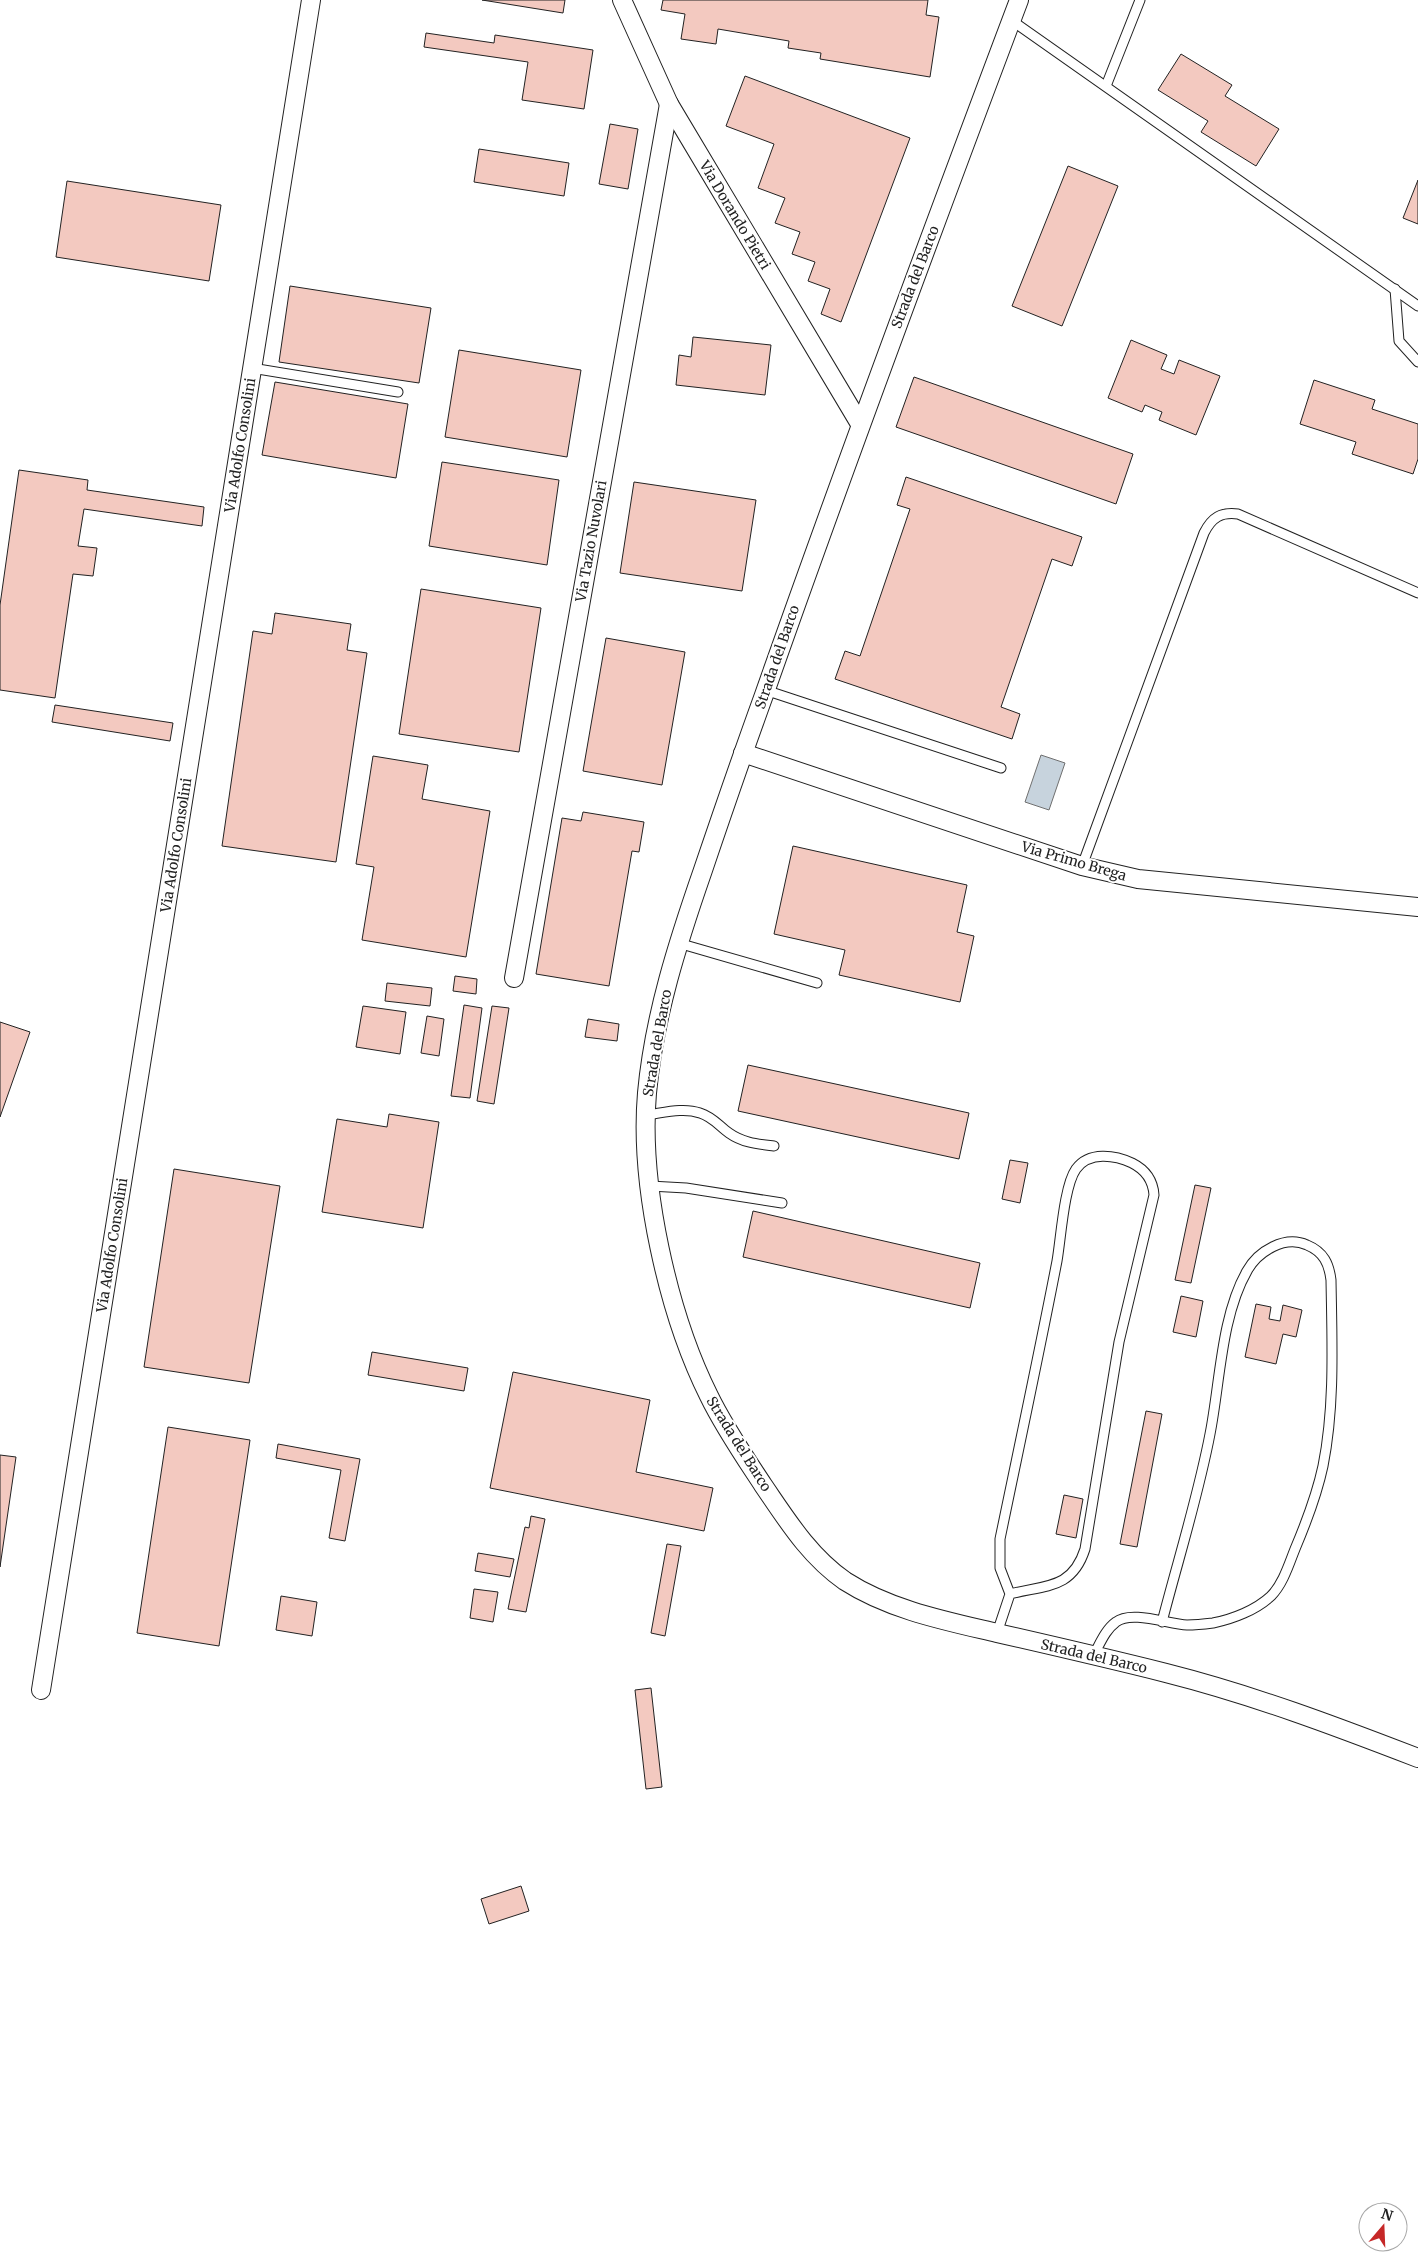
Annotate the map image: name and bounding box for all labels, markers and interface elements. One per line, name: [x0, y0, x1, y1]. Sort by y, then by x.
street label: Via Dorando Pietri: [695, 157, 775, 273]
street label: Strada del Barco: [887, 223, 943, 331]
street label: Via Adolfo Consolini: [220, 376, 260, 515]
street label: Via Tazio Nuvolari: [571, 478, 611, 604]
street label: Strada del Barco: [751, 603, 803, 711]
street label: Via Adolfo Consolini: [156, 776, 196, 915]
street label: Via Primo Brega: [1018, 837, 1129, 885]
street label: Strada del Barco: [639, 988, 675, 1098]
street label: Via Adolfo Consolini: [92, 1176, 132, 1315]
street label: Strada del Barco: [703, 1393, 775, 1495]
street label: Strada del Barco: [1039, 1635, 1149, 1677]
north arrow: [1358, 2202, 1408, 2252]
text: N: [1379, 2204, 1395, 2225]

